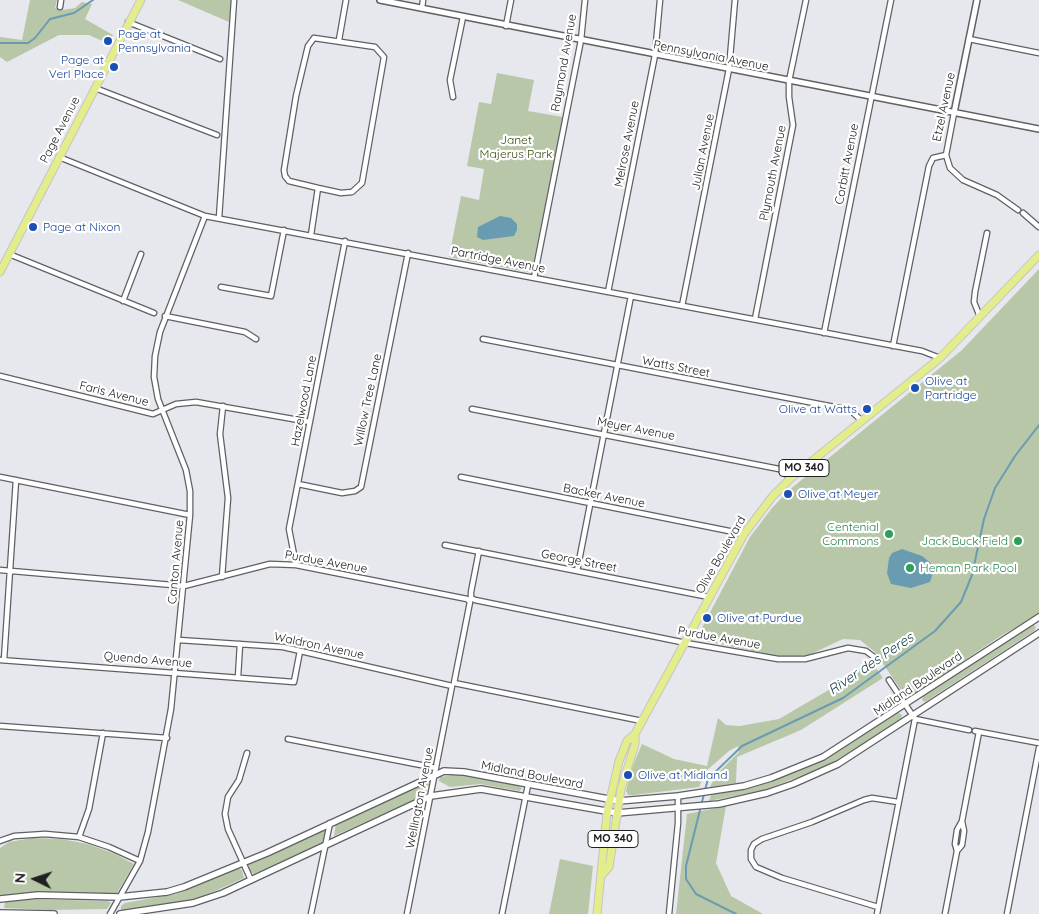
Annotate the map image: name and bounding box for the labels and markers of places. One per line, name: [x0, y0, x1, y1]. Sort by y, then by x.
place label: Page at Pennsylvania: [118, 27, 191, 55]
marker: Page at Pennsylvania: [102, 35, 114, 47]
place label: Page at Verl Place: [49, 53, 104, 81]
marker: Page at Verl Place: [108, 61, 120, 73]
place label: Page at Nixon: [43, 220, 120, 234]
marker: Page at Nixon: [27, 221, 39, 233]
place label: Olive at Partridge: [925, 374, 977, 402]
marker: Olive at Partridge: [909, 382, 921, 394]
place label: Olive at Watts: [779, 402, 857, 416]
marker: Olive at Watts: [861, 403, 873, 415]
place label: Olive at Meyer: [798, 487, 878, 501]
marker: Olive at Meyer: [782, 488, 794, 500]
place label: Centenial Commons: [822, 520, 879, 548]
marker: Centenial Commons: [883, 528, 895, 540]
place label: Jack Buck Field: [921, 534, 1008, 548]
marker: Jack Buck Field: [1012, 535, 1024, 547]
place label: Heman Park Pool: [920, 561, 1017, 575]
marker: Heman Park Pool: [904, 562, 916, 574]
place label: Olive at Purdue: [717, 611, 802, 625]
marker: Olive at Purdue: [701, 612, 713, 624]
place label: Olive at Midland: [638, 768, 727, 782]
marker: Olive at Midland: [622, 769, 634, 781]

